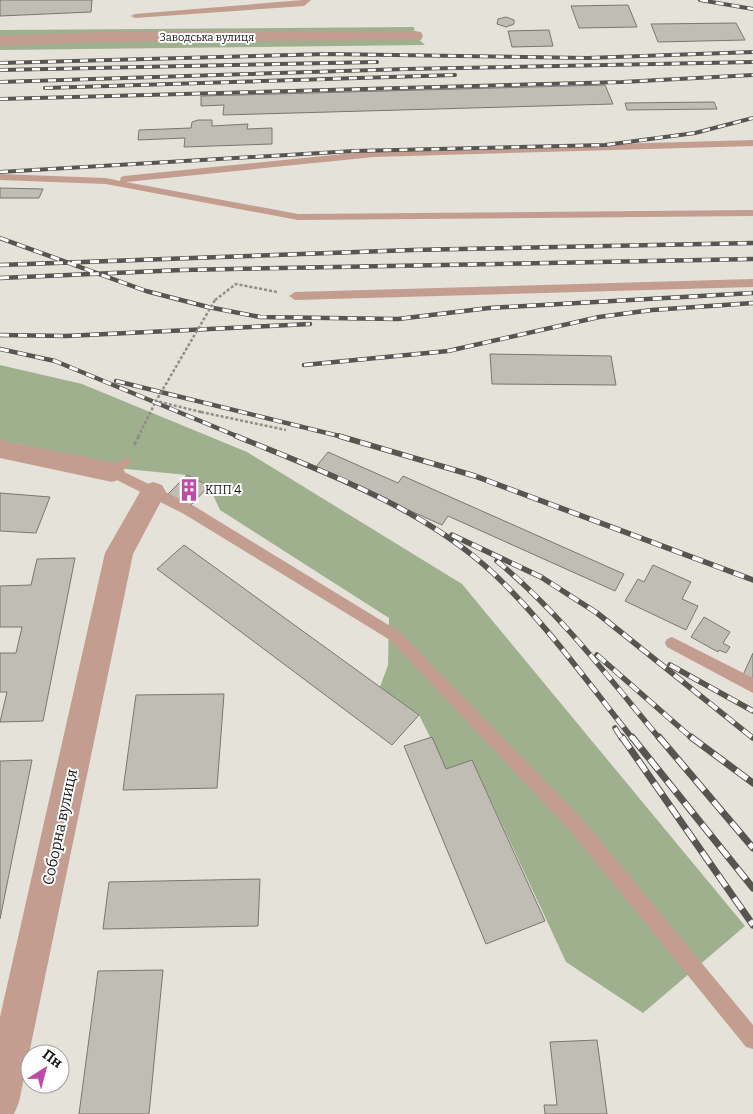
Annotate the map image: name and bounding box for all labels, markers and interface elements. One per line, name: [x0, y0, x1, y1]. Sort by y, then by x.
street label: Заводська вулиця: [160, 31, 254, 44]
building icon: КПП 4: [176, 477, 202, 503]
place label: КПП 4: [205, 483, 241, 497]
street label: Соборна вулиця: [39, 767, 81, 887]
north arrow: [20, 1044, 70, 1094]
text: Пн: [39, 1046, 66, 1072]

